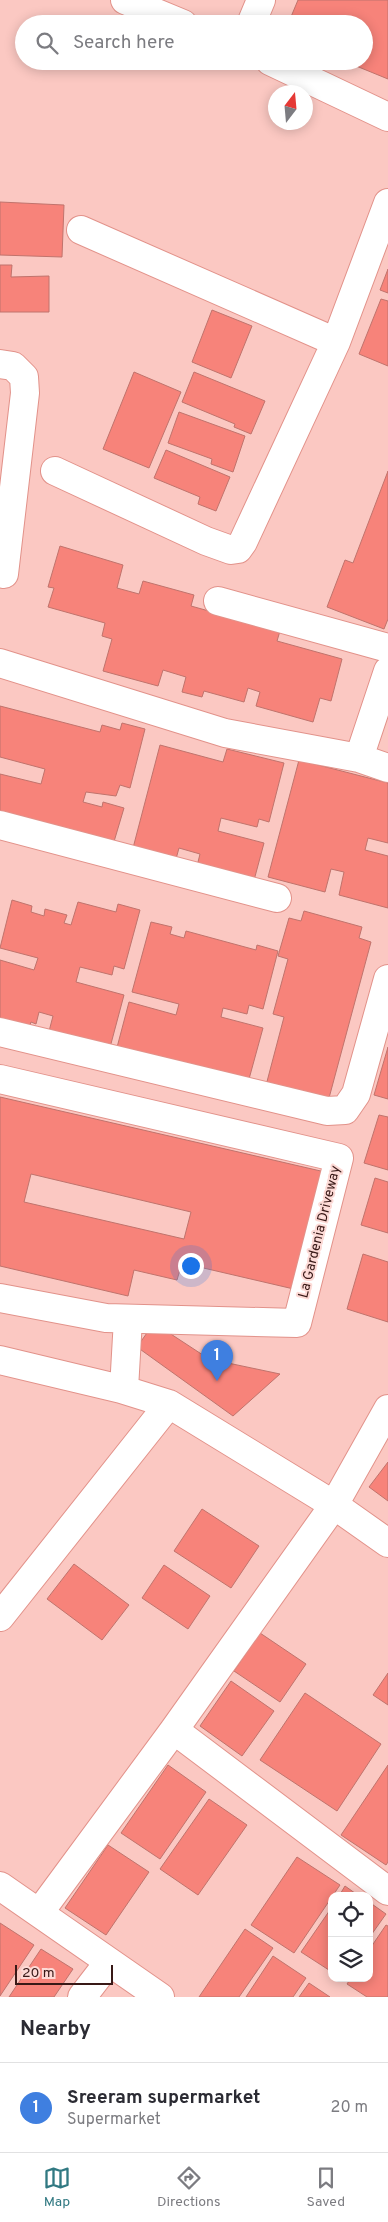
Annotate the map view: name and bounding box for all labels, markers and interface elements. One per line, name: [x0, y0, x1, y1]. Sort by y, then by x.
search box: [15, 15, 373, 70]
icon: search: [33, 29, 61, 57]
text: Search here: [73, 31, 175, 55]
north arrow: [268, 85, 313, 130]
street label: La Gardenia Driveway: [295, 1164, 345, 1300]
your location: [178, 1253, 204, 1279]
pin: 1: [201, 1340, 233, 1381]
map controls: [328, 1892, 373, 1982]
button: locate: [328, 1892, 373, 1937]
button: layers: [328, 1937, 373, 1982]
scale bar: [15, 1962, 112, 1985]
text: 20 m: [22, 1965, 55, 1982]
text: Nearby: [20, 2016, 91, 2043]
text: Sreeram supermarket: [67, 2086, 261, 2110]
text: 1: [33, 2098, 39, 2118]
text: 20 m: [331, 2098, 368, 2118]
text: Supermarket: [67, 2110, 161, 2130]
tab: Map: [43, 2164, 71, 2211]
tab: Directions: [157, 2164, 221, 2211]
tab: Saved: [307, 2164, 345, 2211]

